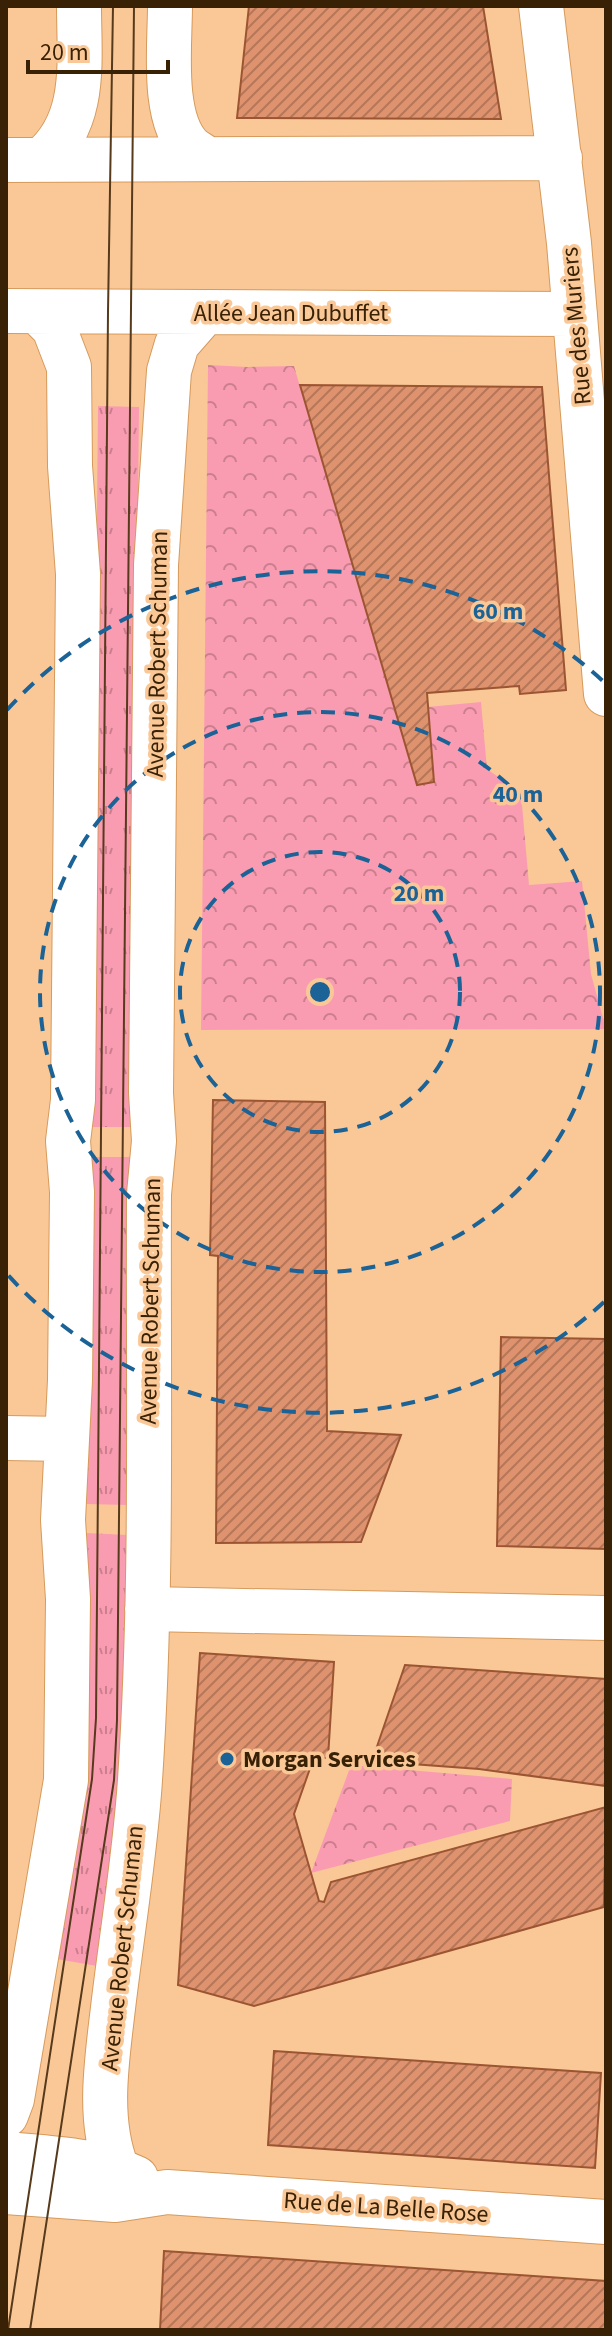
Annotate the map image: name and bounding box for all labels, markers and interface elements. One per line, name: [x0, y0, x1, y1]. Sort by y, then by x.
scale bar: [28, 24, 168, 74]
text: 20 m: [40, 35, 89, 70]
street label: Rue des Muriers: [552, 246, 601, 406]
street label: Allée Jean Dubuffet: [194, 296, 388, 331]
street label: Avenue Robert Schuman: [138, 530, 177, 778]
text: 60 m: [473, 594, 523, 629]
text: 40 m: [493, 777, 543, 812]
text: 20 m: [394, 876, 444, 911]
centre of rings: [306, 978, 334, 1006]
street label: Avenue Robert Schuman: [131, 1177, 170, 1425]
place label: Morgan Services: [243, 1742, 416, 1777]
marker: Morgan Services: [218, 1750, 236, 1768]
street label: Avenue Robert Schuman: [92, 1824, 153, 2073]
street label: Rue de La Belle Rose: [282, 2183, 490, 2232]

